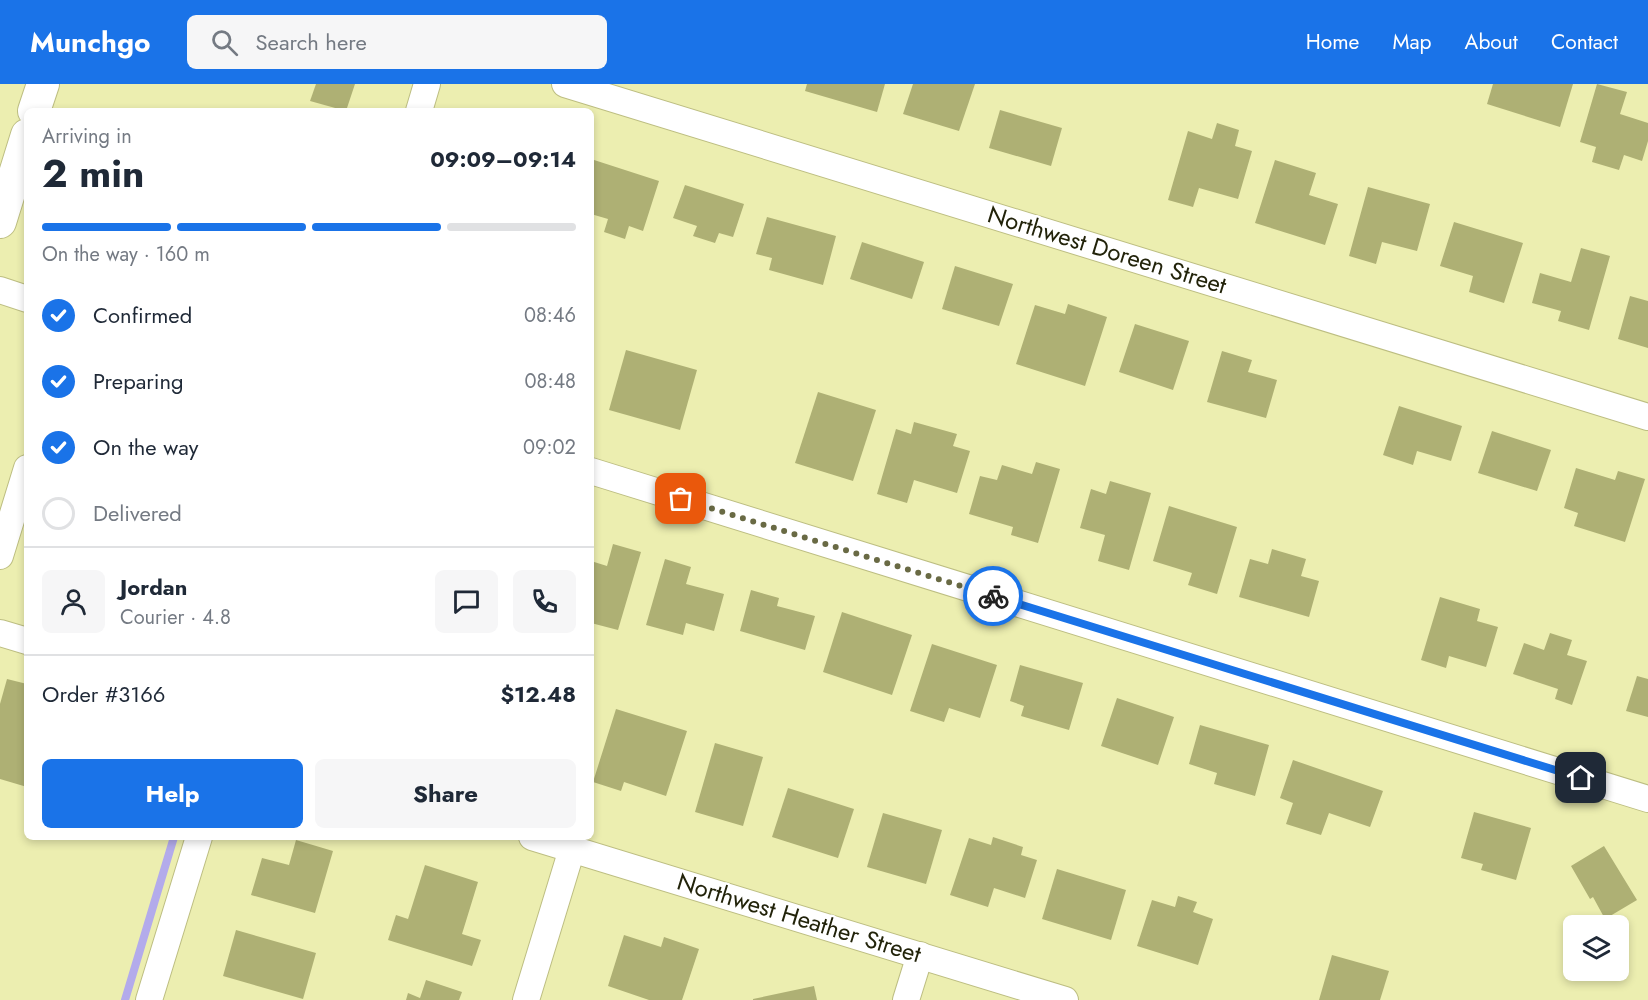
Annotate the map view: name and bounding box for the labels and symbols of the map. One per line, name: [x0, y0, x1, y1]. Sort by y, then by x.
street label: Northwest Doreen Street: [983, 197, 1231, 303]
pin: [655, 473, 706, 524]
courier: [963, 566, 1023, 626]
pin: [1555, 752, 1606, 803]
street label: Northwest Heather Street: [673, 864, 926, 971]

